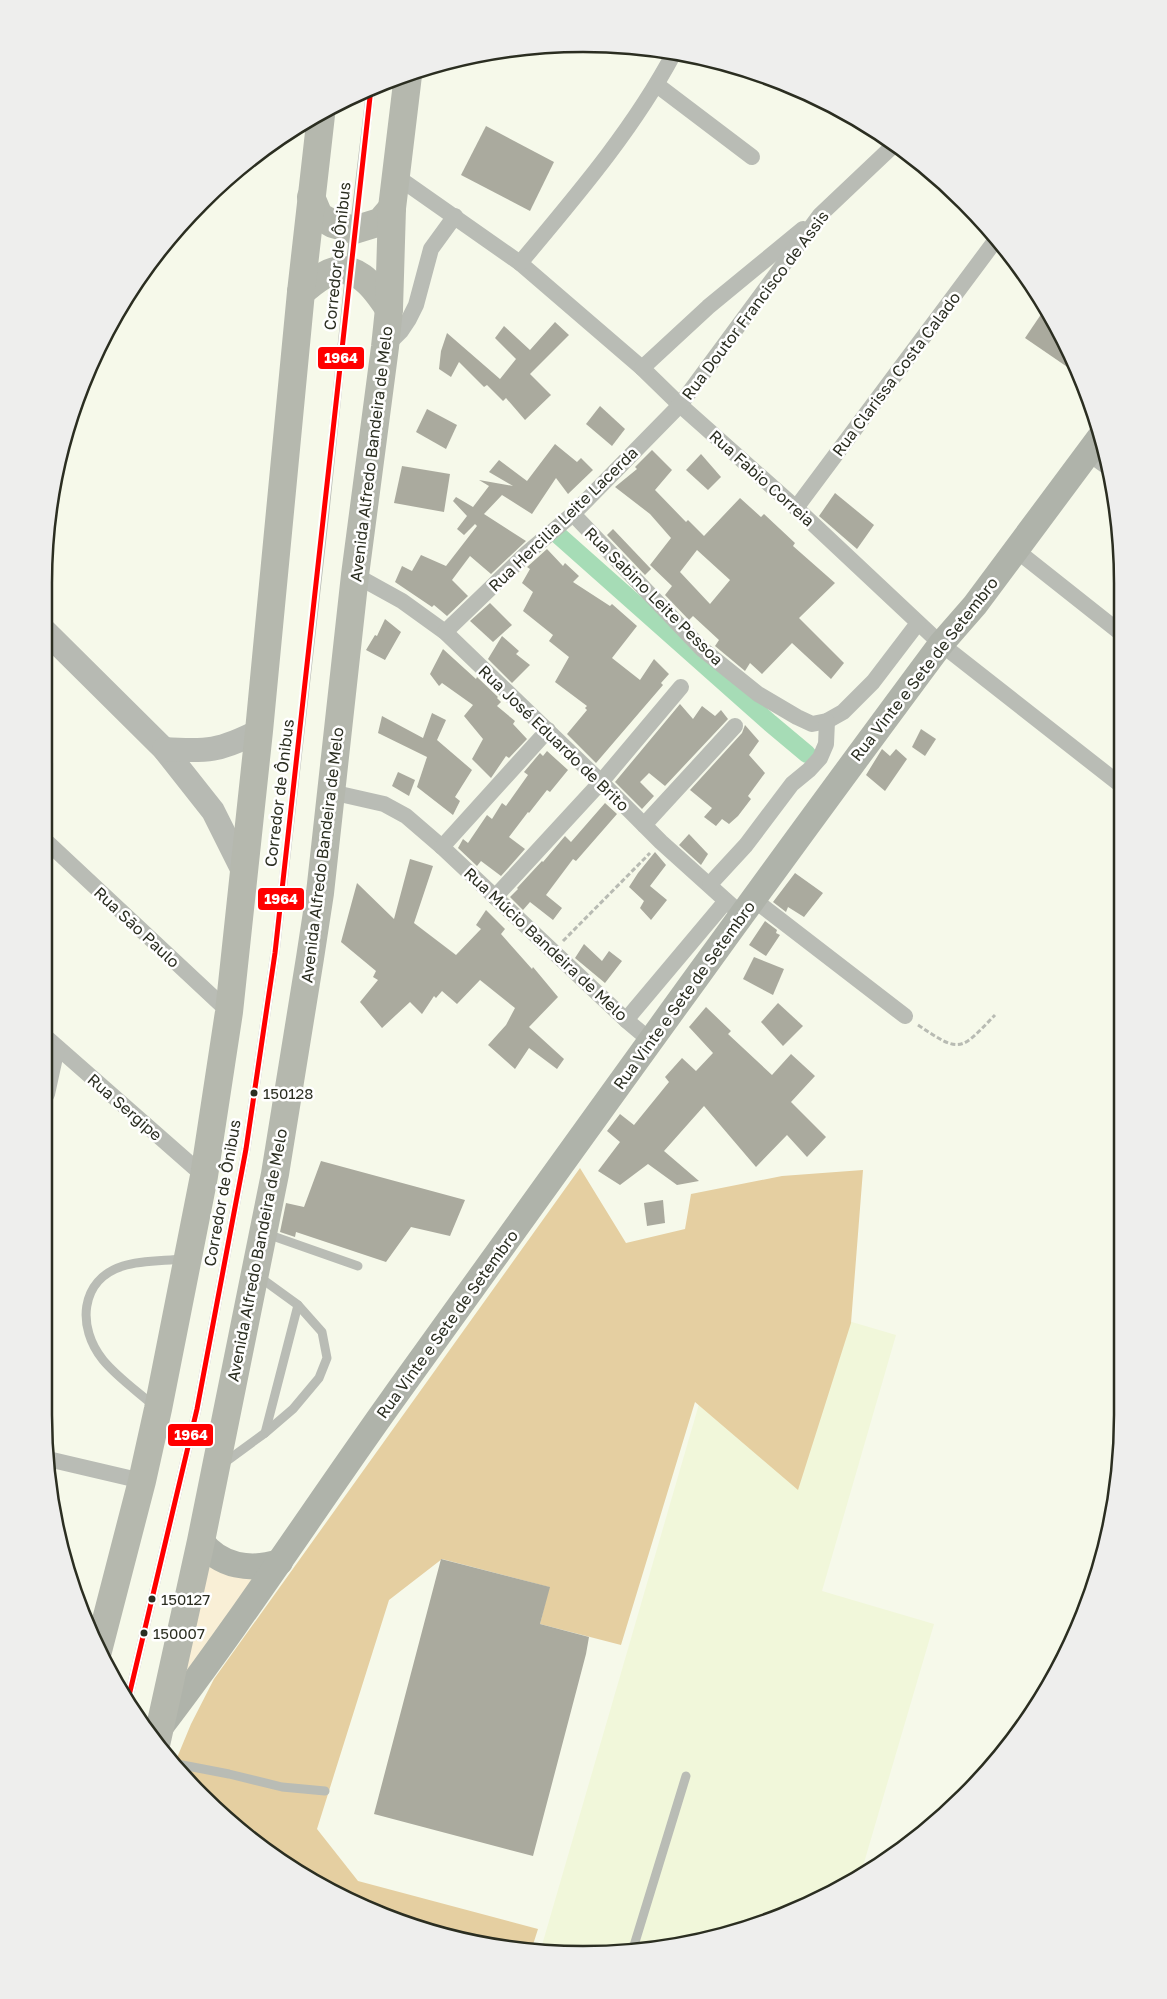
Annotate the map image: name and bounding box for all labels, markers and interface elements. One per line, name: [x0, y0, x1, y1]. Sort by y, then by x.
street label: Corredor de Ônibus: [319, 181, 355, 331]
street label: Rua Doutor Francisco de Assis: [677, 206, 833, 404]
street label: Rua Clarissa Costa Calado: [828, 288, 964, 460]
street label: Avenida Alfredo Bandeira de Melo: [345, 325, 397, 583]
line badge: 1964: [317, 346, 365, 370]
text: 1964: [324, 349, 358, 366]
street label: Rua Fabio Correia: [705, 426, 819, 530]
street label: Rua Hercilia Leite Lacerda: [484, 442, 642, 596]
street label: Rua Sabino Leite Pessoa: [581, 523, 727, 669]
street label: Rua Vinte e Sete de Setembro: [846, 573, 1002, 765]
street label: Rua José Eduardo de Brito: [475, 661, 633, 815]
street label: Corredor de Ônibus: [260, 718, 298, 868]
street label: Avenida Alfredo Bandeira de Melo: [296, 726, 348, 984]
street label: Rua Múcio Bandeira de Melo: [460, 863, 632, 1025]
street label: Rua São Paulo: [90, 882, 184, 972]
line badge: 1964: [257, 887, 305, 911]
text: 1964: [264, 890, 298, 907]
street label: Rua Vinte e Sete de Setembro: [609, 897, 759, 1093]
street label: Rua Sergipe: [84, 1069, 166, 1145]
place label: 150128: [263, 1084, 313, 1102]
marker: 150128: [249, 1088, 259, 1098]
street label: Corredor de Ônibus: [199, 1118, 245, 1268]
street label: Avenida Alfredo Bandeira de Melo: [223, 1127, 291, 1383]
street label: Rua Vinte e Sete de Setembro: [372, 1226, 522, 1422]
line badge: 1964: [167, 1423, 214, 1447]
text: 1964: [174, 1426, 208, 1443]
place label: 150127: [161, 1590, 210, 1608]
marker: 150127: [147, 1594, 157, 1604]
place label: 150007: [153, 1624, 205, 1642]
marker: 150007: [139, 1628, 149, 1638]

